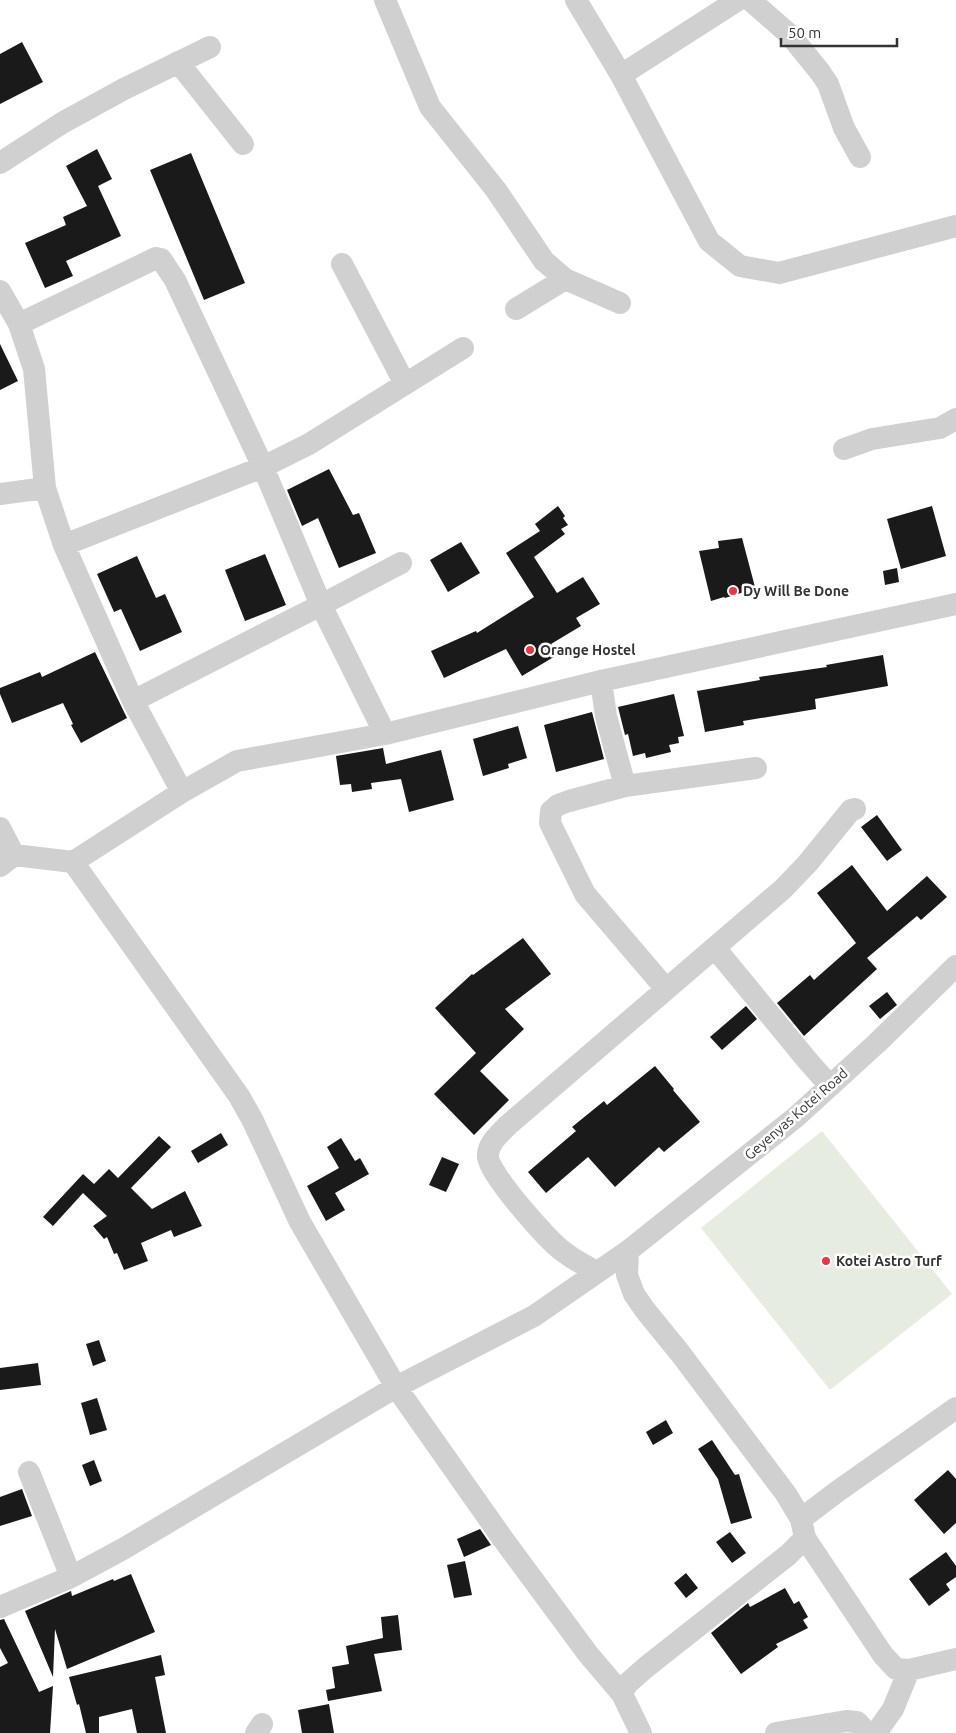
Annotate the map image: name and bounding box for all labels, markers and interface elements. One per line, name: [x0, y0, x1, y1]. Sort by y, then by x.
scale bar: [781, 15, 897, 47]
text: 50 m: [788, 24, 821, 41]
place label: Dy Will Be Done: [743, 583, 849, 599]
marker: Dy Will Be Done: [727, 585, 739, 597]
place label: Orange Hostel: [540, 642, 635, 658]
marker: Orange Hostel: [524, 644, 536, 656]
street label: Geyenyas Kotei Road: [741, 1065, 851, 1163]
place label: Kotei Astro Turf: [836, 1253, 942, 1269]
marker: Kotei Astro Turf: [820, 1255, 832, 1267]

